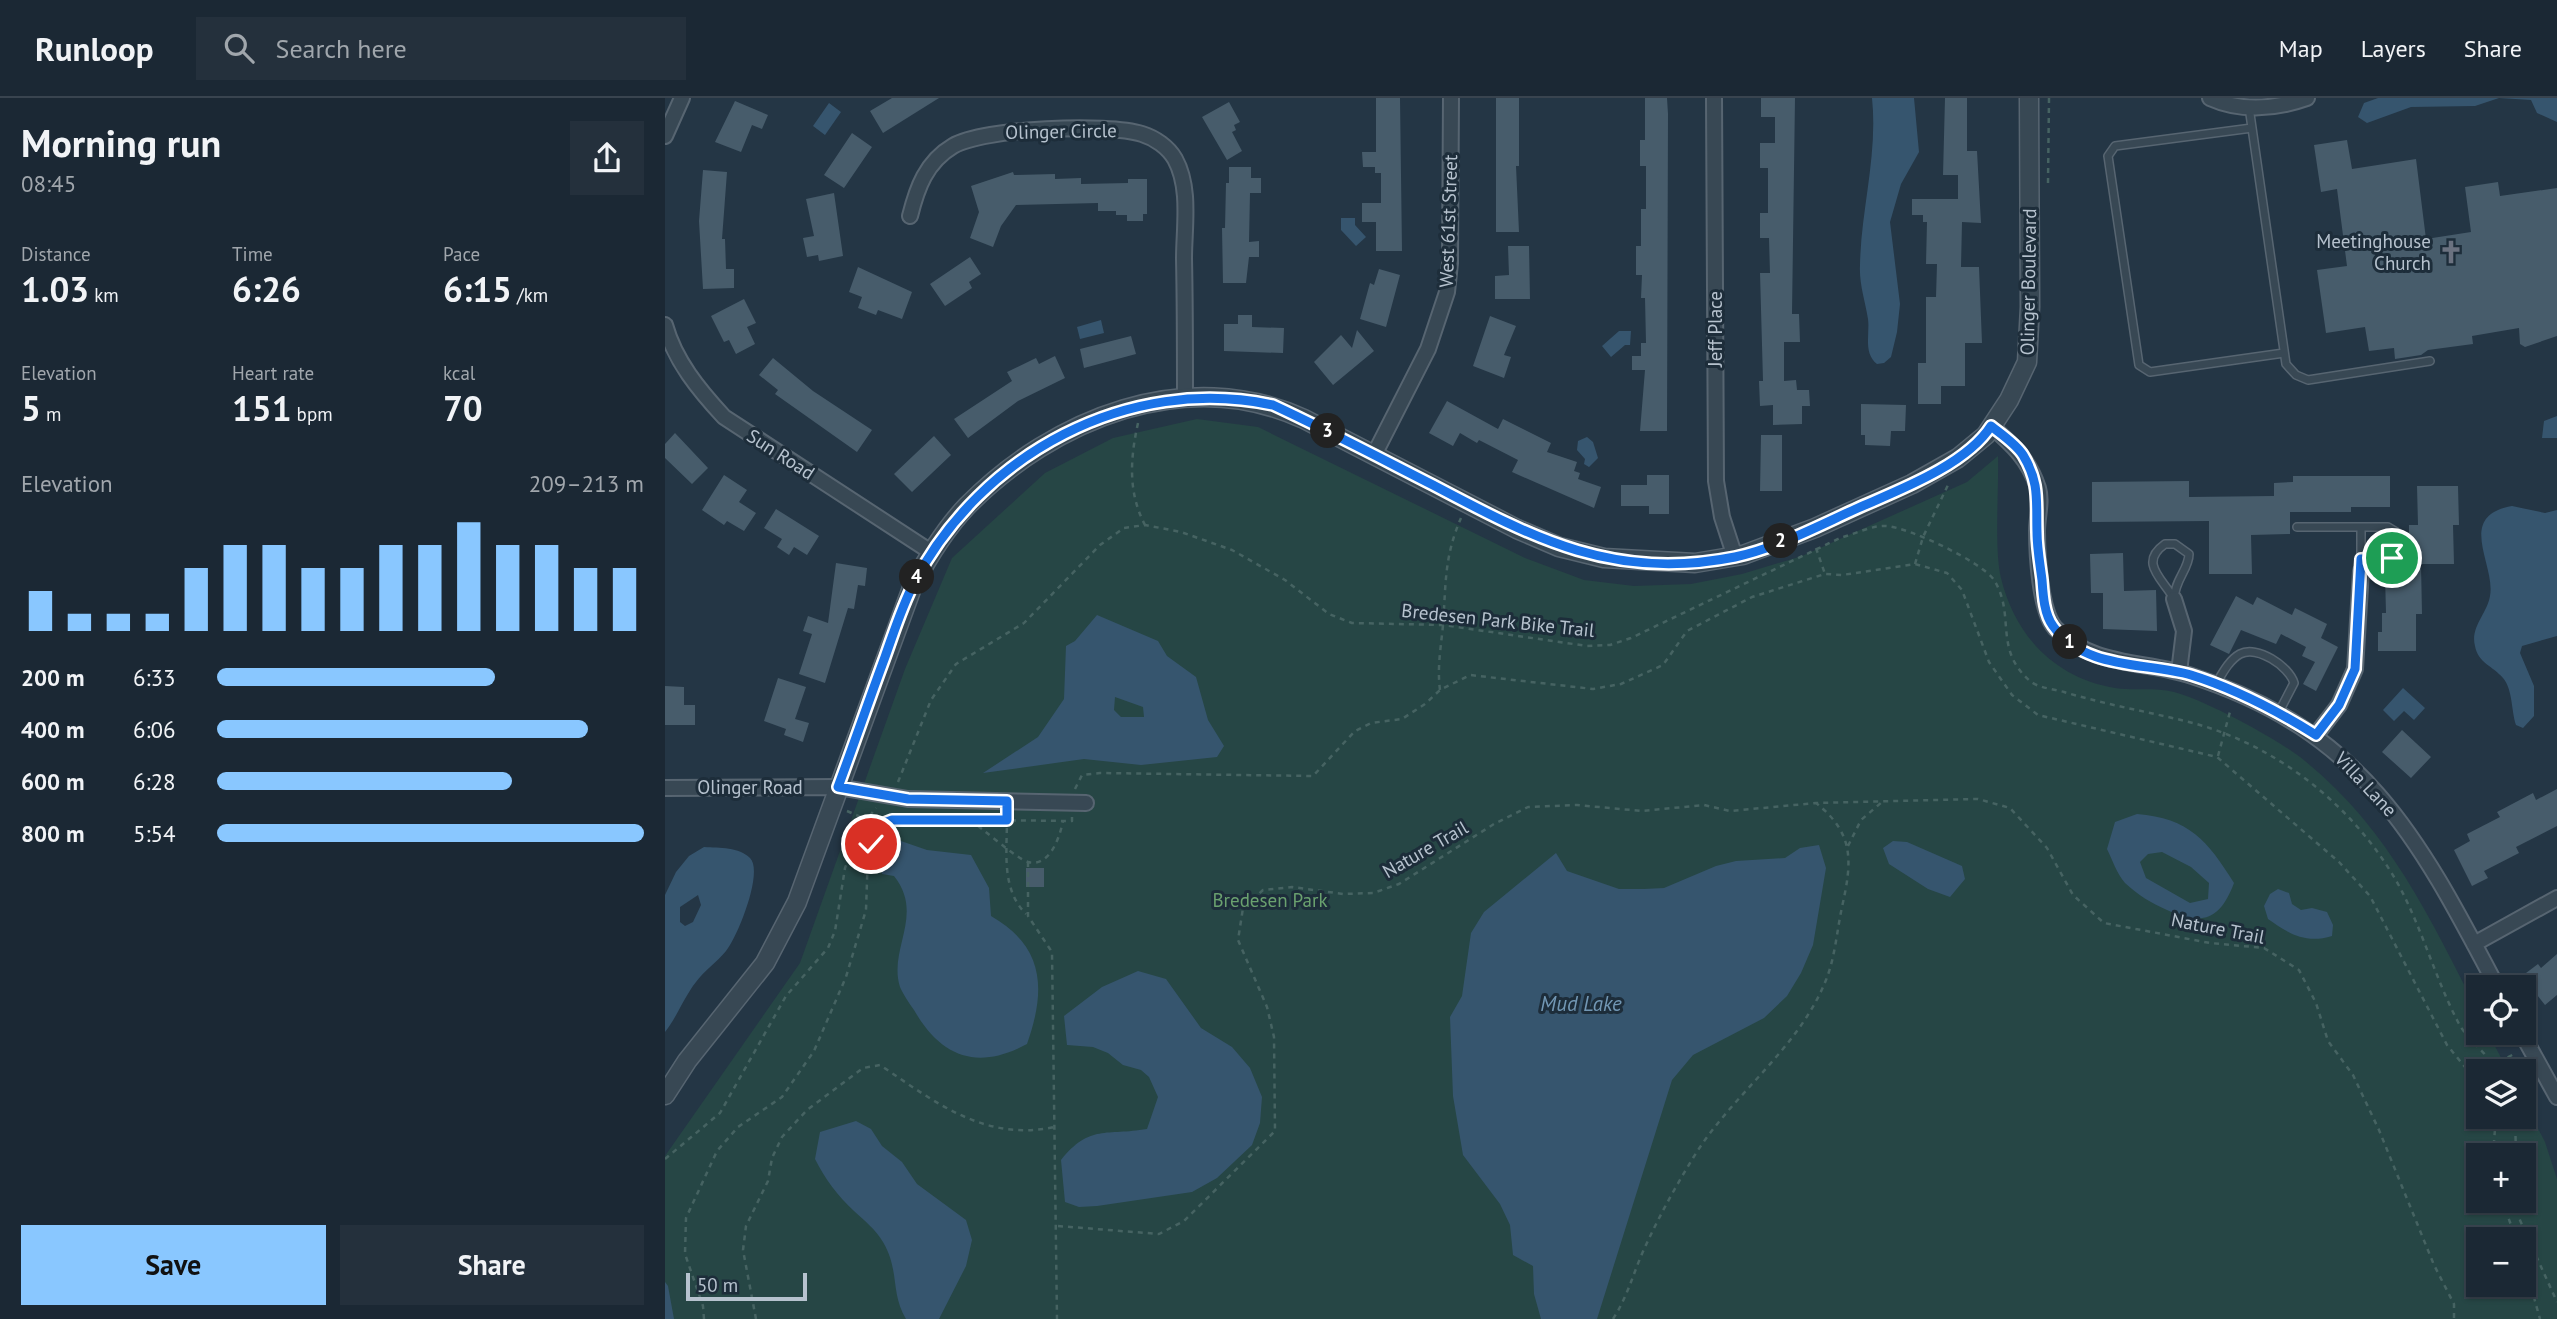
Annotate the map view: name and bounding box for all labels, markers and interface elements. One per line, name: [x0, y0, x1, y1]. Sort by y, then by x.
search box: [196, 17, 686, 80]
text: Runloop: [35, 27, 154, 70]
icon: search: [220, 29, 258, 67]
text: Search here: [276, 32, 407, 65]
text: Map: [2279, 33, 2323, 64]
text: Layers: [2361, 33, 2426, 64]
text: Share: [2464, 33, 2522, 64]
text: Morning run: [21, 118, 221, 167]
street label: Olinger Circle: [1005, 118, 1117, 144]
button: share: [570, 121, 644, 195]
street label: West 61st Street: [1434, 154, 1462, 288]
text: 08:45: [21, 169, 76, 198]
street label: Olinger Boulevard: [2015, 208, 2041, 356]
place label: Meetinghouse Church: [2316, 229, 2431, 275]
church icon: Meetinghouse Church: [2437, 238, 2465, 266]
text: Distance: [21, 242, 91, 266]
text: Time: [232, 242, 273, 266]
text: Pace: [443, 242, 480, 266]
text: 1.03: [21, 266, 89, 312]
text: 6:26: [232, 266, 301, 312]
text: 6:15: [443, 266, 512, 312]
text: km: [89, 283, 119, 307]
text: /km: [512, 283, 548, 307]
street label: Jeff Place: [1703, 291, 1727, 368]
text: Elevation: [21, 361, 97, 385]
text: Heart rate: [232, 361, 314, 385]
text: kcal: [443, 361, 475, 385]
text: 5: [21, 385, 41, 431]
text: 151: [232, 385, 292, 431]
text: 70: [443, 385, 483, 431]
text: m: [41, 402, 61, 426]
text: bpm: [292, 402, 333, 426]
pin: 3: [1311, 414, 1345, 448]
text: 3: [1322, 418, 1333, 442]
street label: Sun Road: [743, 423, 819, 485]
text: Elevation: [21, 469, 113, 498]
text: 209–213 m: [529, 469, 644, 498]
pin: 2: [1763, 524, 1799, 558]
text: 2: [1775, 528, 1786, 552]
pin: [2362, 528, 2422, 588]
icon: arrive: [2373, 539, 2411, 577]
pin: 4: [899, 560, 935, 594]
text: 4: [911, 564, 922, 588]
street label: Bredesen Park Bike Trail: [1400, 598, 1596, 642]
pin: 1: [2053, 624, 2087, 660]
text: 1: [2064, 629, 2075, 653]
text: 200 m: [21, 663, 84, 692]
text: 6:33: [133, 663, 176, 692]
text: 400 m: [21, 715, 84, 744]
text: 6:06: [133, 715, 176, 744]
street label: Villa Lane: [2329, 746, 2402, 822]
text: 600 m: [21, 767, 84, 796]
text: 6:28: [133, 767, 176, 796]
street label: Olinger Road: [697, 775, 803, 799]
pin: [841, 814, 901, 874]
street label: Nature Trail: [1378, 815, 1472, 883]
text: 800 m: [21, 819, 84, 848]
text: 5:54: [133, 819, 176, 848]
icon: check: [852, 825, 890, 863]
park label: Bredesen Park: [1212, 888, 1328, 912]
street label: Nature Trail: [2169, 907, 2267, 949]
map controls: [2466, 975, 2536, 1297]
button: locate: [2466, 975, 2536, 1045]
water label: Mud Lake: [1540, 990, 1622, 1017]
button: layers: [2466, 1059, 2536, 1129]
button: +: [2466, 1143, 2536, 1213]
button: Save: [21, 1225, 326, 1305]
button: Share: [340, 1225, 644, 1305]
button: −: [2466, 1227, 2536, 1297]
scale bar: [686, 1270, 807, 1302]
text: 50 m: [697, 1273, 738, 1297]

